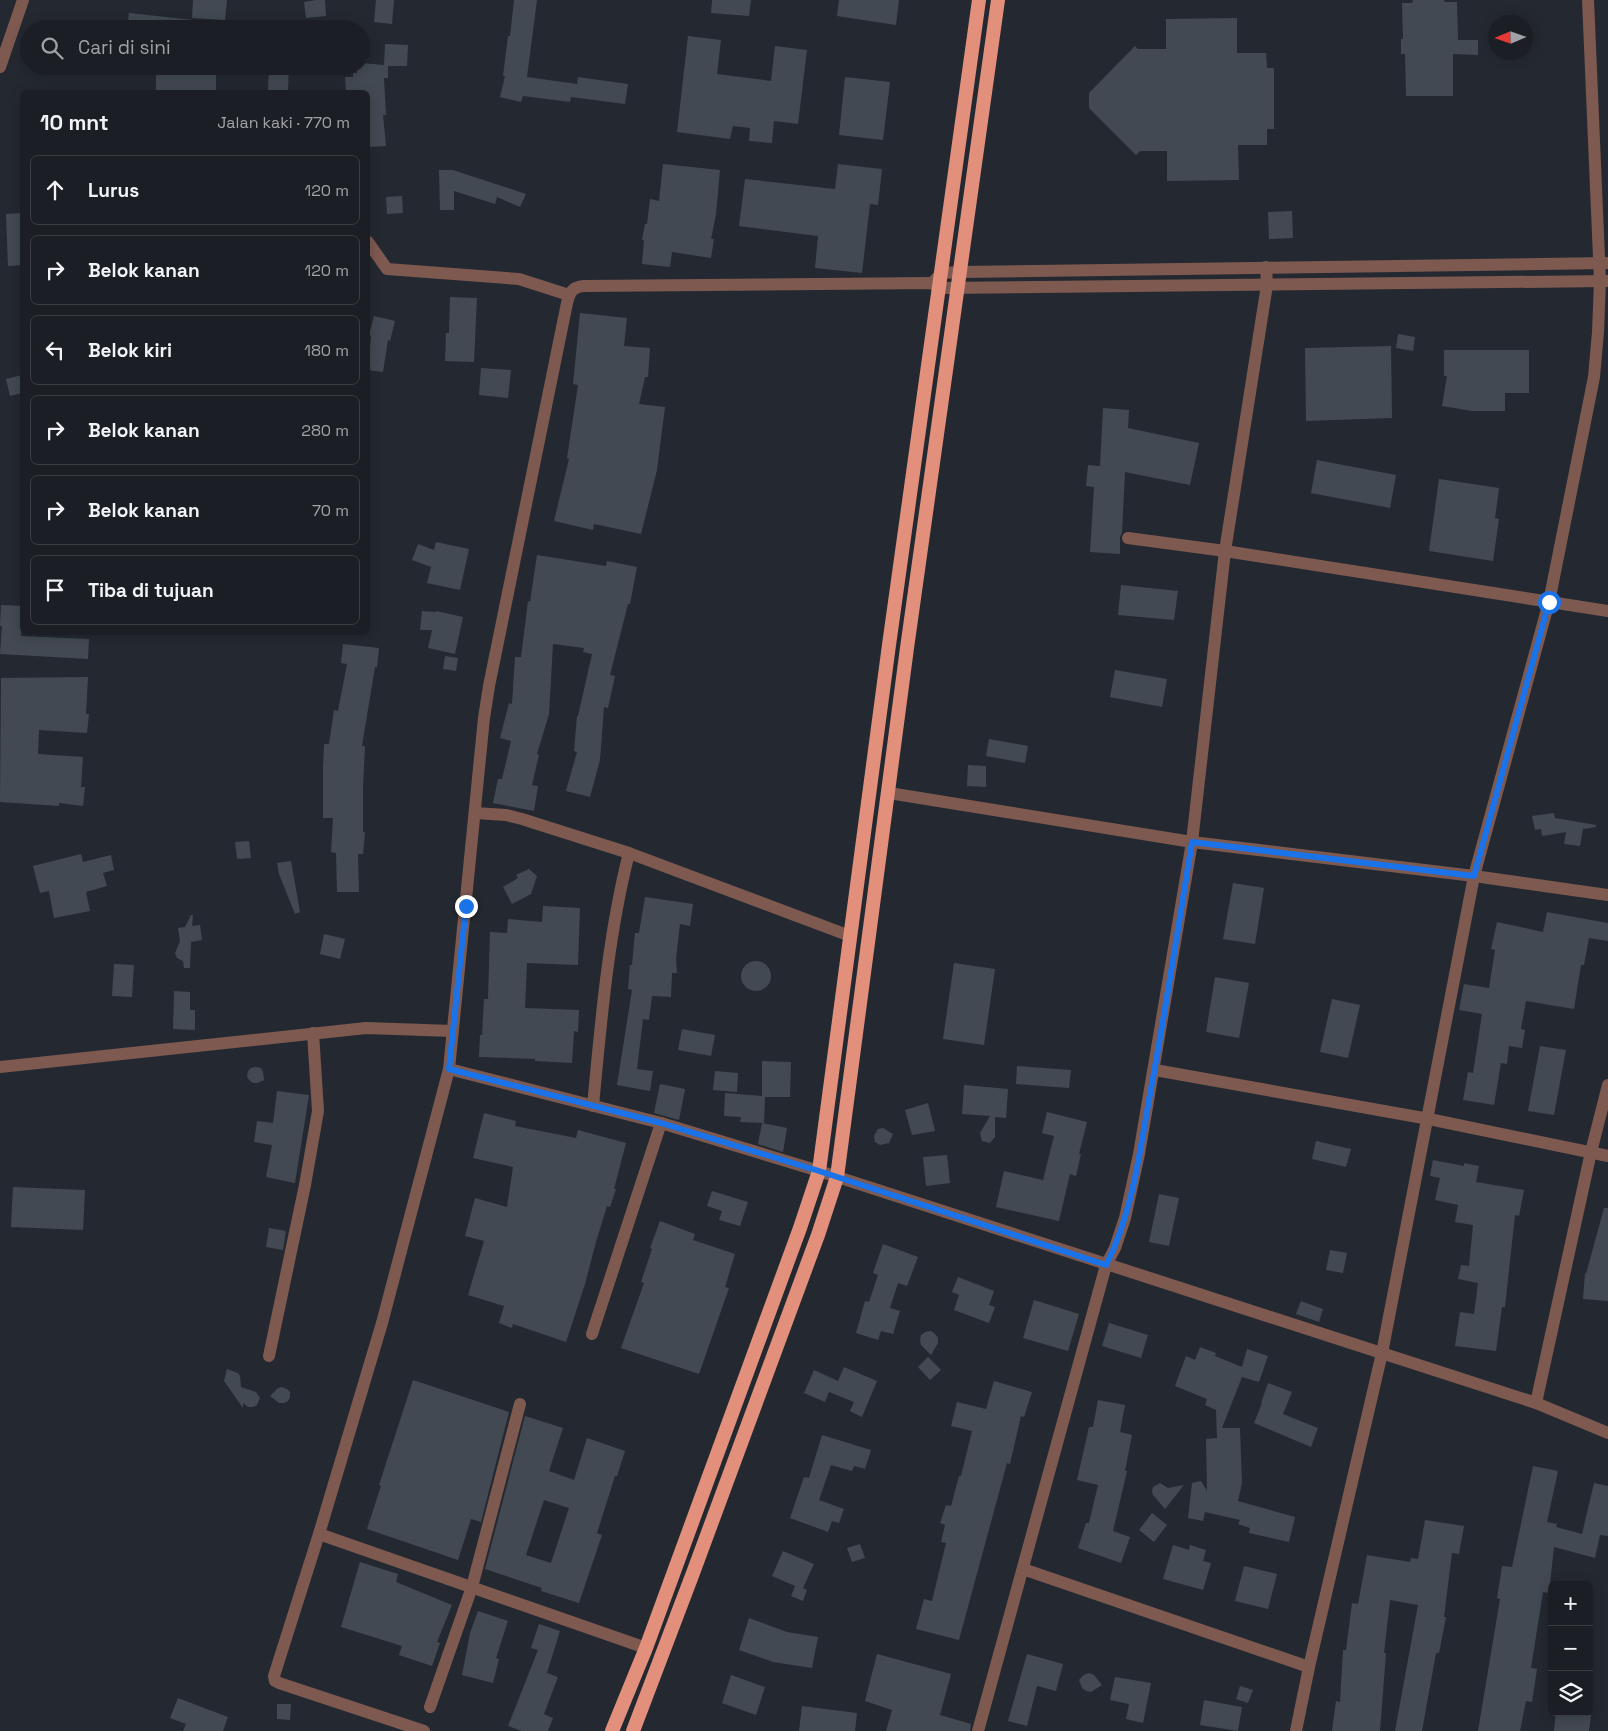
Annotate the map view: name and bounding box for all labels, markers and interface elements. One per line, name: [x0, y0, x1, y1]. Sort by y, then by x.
north arrow: [1488, 15, 1533, 60]
search box: [20, 20, 370, 75]
icon: search: [38, 34, 66, 62]
text: Cari di sini: [78, 35, 171, 60]
text: 10 mnt: [40, 109, 109, 136]
text: Jalan kaki · 770 m: [217, 112, 350, 133]
icon: ahead: [41, 176, 69, 204]
text: Lurus: [88, 178, 139, 203]
text: 120 m: [305, 180, 349, 201]
icon: right: [41, 256, 69, 284]
text: Belok kanan: [88, 258, 200, 283]
text: 120 m: [305, 260, 349, 281]
icon: left: [41, 336, 69, 364]
text: Belok kiri: [88, 338, 172, 363]
text: 180 m: [304, 340, 349, 361]
icon: right: [41, 416, 69, 444]
text: Belok kanan: [88, 418, 200, 443]
text: 280 m: [301, 420, 349, 441]
icon: right: [41, 496, 69, 524]
text: Belok kanan: [88, 498, 200, 523]
text: 70 m: [312, 500, 349, 521]
icon: arrive: [41, 576, 69, 604]
text: Tiba di tujuan: [88, 578, 214, 603]
route start: [1538, 591, 1561, 614]
route end: [455, 895, 478, 918]
map controls: [1548, 1581, 1593, 1716]
button: +: [1548, 1581, 1593, 1626]
button: −: [1548, 1626, 1593, 1671]
button: layers: [1548, 1671, 1593, 1716]

